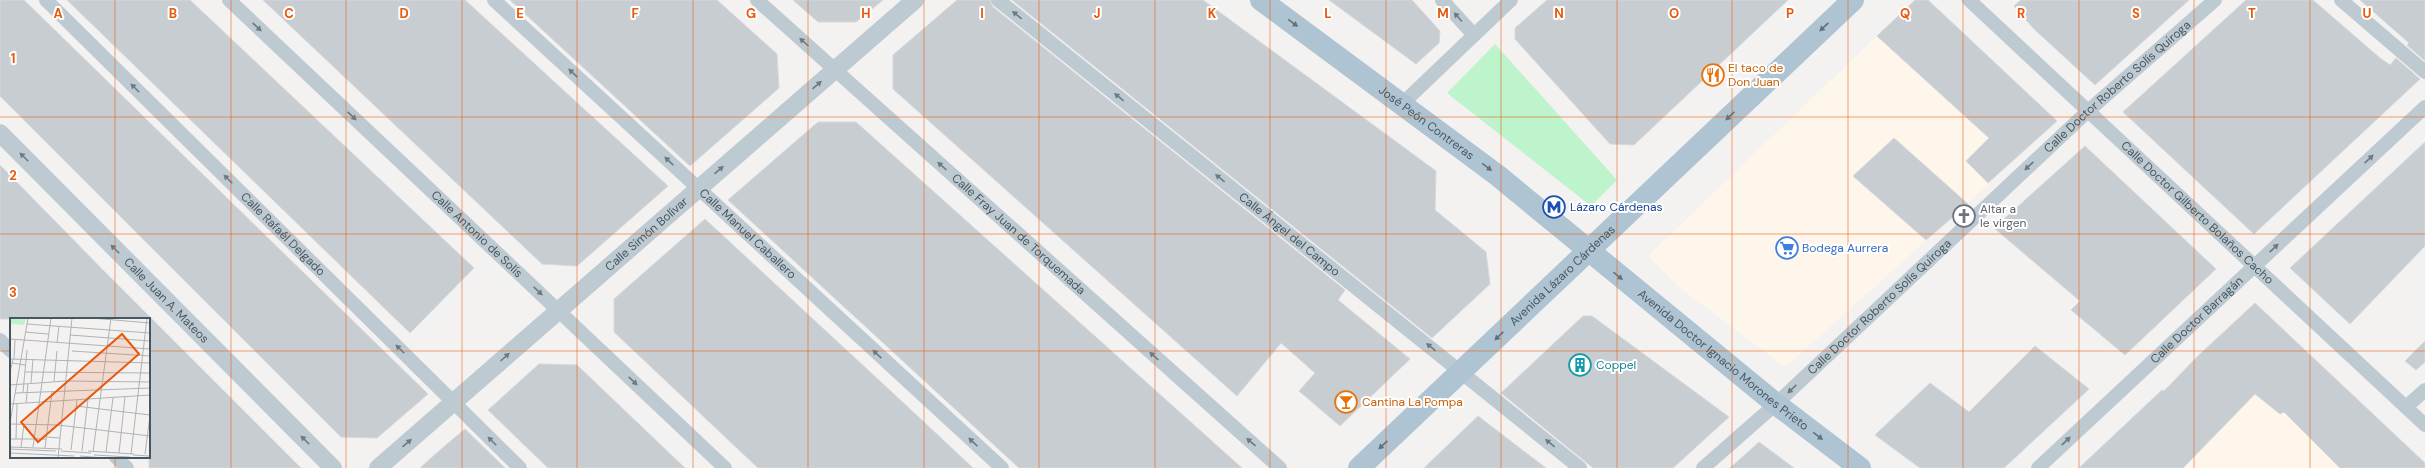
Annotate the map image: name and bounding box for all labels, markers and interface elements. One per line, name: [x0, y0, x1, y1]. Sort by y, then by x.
text: A: [53, 5, 63, 22]
text: B: [169, 5, 177, 22]
text: C: [284, 5, 294, 22]
text: D: [399, 5, 409, 22]
text: E: [516, 5, 524, 22]
text: F: [631, 5, 639, 22]
text: G: [746, 5, 756, 22]
text: H: [861, 5, 871, 22]
text: I: [980, 5, 984, 22]
text: J: [1093, 5, 1101, 22]
text: K: [1208, 5, 1217, 22]
text: L: [1324, 5, 1332, 22]
text: M: [1437, 5, 1449, 22]
text: N: [1554, 5, 1564, 22]
text: O: [1669, 5, 1679, 22]
text: P: [1786, 5, 1794, 22]
text: Q: [1900, 5, 1910, 22]
text: R: [2017, 5, 2025, 22]
text: S: [2132, 5, 2140, 22]
text: T: [2248, 5, 2256, 22]
text: U: [2363, 5, 2372, 22]
one-way arrow: [1012, 11, 1023, 20]
one-way arrow: [1453, 12, 1462, 22]
street label: Calle Doctor Roberto Solís Quiroga: [2040, 17, 2194, 156]
one-way arrow: [1287, 19, 1298, 27]
one-way arrow: [252, 22, 262, 32]
one-way arrow: [1819, 22, 1829, 32]
one-way arrow: [799, 37, 809, 46]
text: 1: [11, 50, 15, 67]
place label: El taco de Don Juan: [1728, 60, 1784, 90]
restaurant icon: El taco de Don Juan: [1700, 62, 1726, 88]
one-way arrow: [568, 68, 578, 78]
one-way arrow: [813, 81, 822, 90]
street label: José Peón Contreras: [1375, 82, 1478, 163]
one-way arrow: [130, 83, 140, 93]
one-way arrow: [1113, 92, 1124, 101]
one-way arrow: [347, 111, 357, 121]
one-way arrow: [1725, 111, 1735, 121]
street label: Calle Doctor Gilberto Bolaños Cacho: [2117, 138, 2277, 288]
one-way arrow: [19, 152, 28, 162]
one-way arrow: [2364, 155, 2374, 164]
one-way arrow: [664, 157, 673, 166]
one-way arrow: [938, 162, 947, 171]
one-way arrow: [2024, 162, 2035, 171]
one-way arrow: [1482, 163, 1492, 171]
one-way arrow: [713, 165, 724, 174]
text: 2: [9, 167, 17, 184]
street label: Calle Fray Juan de Torquemada: [948, 170, 1089, 298]
one-way arrow: [1215, 173, 1225, 182]
one-way arrow: [223, 174, 233, 184]
street label: Calle Manuel Caballero: [696, 185, 800, 282]
street label: Calle Antonio de Solís: [428, 187, 526, 281]
street label: Calle Rafaél Delgado: [237, 189, 329, 279]
street label: Calle Ángel del Campo: [1236, 189, 1343, 280]
street label: Calle Simón Bolívar: [602, 193, 692, 275]
metro station icon: Lázaro Cárdenas: [1541, 194, 1567, 220]
place label: Lázaro Cárdenas: [1570, 199, 1663, 215]
place label: Altar a le virgen: [1980, 201, 2026, 231]
church icon: Altar a le virgen: [1951, 203, 1977, 229]
street label: Avenida Lázaro Cárdenas: [1506, 222, 1619, 329]
supermarket icon: Bodega Aurrera: [1774, 235, 1800, 261]
street label: Calle Doctor Roberto Solís Quiroga: [1804, 235, 1955, 378]
place label: Bodega Aurrera: [1802, 240, 1888, 256]
one-way arrow: [110, 244, 120, 254]
one-way arrow: [2269, 244, 2279, 253]
street label: Calle Juan A. Mateos: [120, 254, 212, 347]
one-way arrow: [1613, 271, 1624, 280]
street label: Calle Doctor Barragán: [2147, 273, 2247, 367]
text: 3: [9, 284, 17, 301]
street label: Avenida Doctor Ignacio Morones Prieto: [1634, 286, 1812, 434]
one-way arrow: [533, 287, 543, 296]
inset map: [10, 318, 150, 458]
one-way arrow: [1494, 331, 1504, 340]
one-way arrow: [1425, 342, 1436, 351]
one-way arrow: [395, 344, 405, 354]
one-way arrow: [872, 349, 883, 358]
one-way arrow: [1149, 351, 1159, 360]
building icon: Coppel: [1567, 352, 1593, 378]
one-way arrow: [501, 353, 510, 362]
place label: Coppel: [1596, 357, 1636, 373]
one-way arrow: [628, 376, 638, 385]
one-way arrow: [1787, 384, 1796, 393]
bar icon: Cantina La Pompa: [1333, 389, 1359, 415]
place label: Cantina La Pompa: [1362, 394, 1463, 410]
one-way arrow: [1813, 431, 1823, 439]
one-way arrow: [301, 435, 310, 445]
one-way arrow: [487, 436, 497, 446]
one-way arrow: [968, 437, 978, 446]
one-way arrow: [2061, 437, 2071, 446]
one-way arrow: [402, 438, 413, 447]
one-way arrow: [1245, 438, 1256, 447]
one-way arrow: [1544, 439, 1555, 448]
one-way arrow: [1378, 440, 1388, 450]

